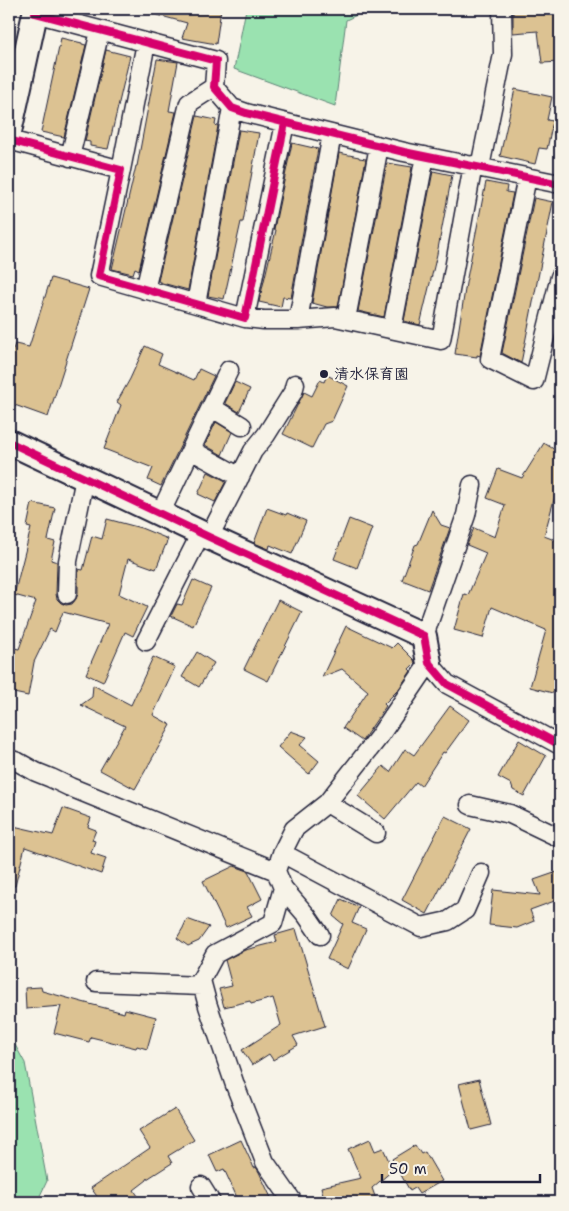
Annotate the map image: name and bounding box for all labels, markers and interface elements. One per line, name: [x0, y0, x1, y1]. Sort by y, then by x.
place label: 清水保育園: [334, 364, 409, 384]
marker: 清水保育園: [318, 368, 330, 380]
scale bar: [382, 1151, 539, 1183]
text: 50 m: [389, 1159, 427, 1179]

